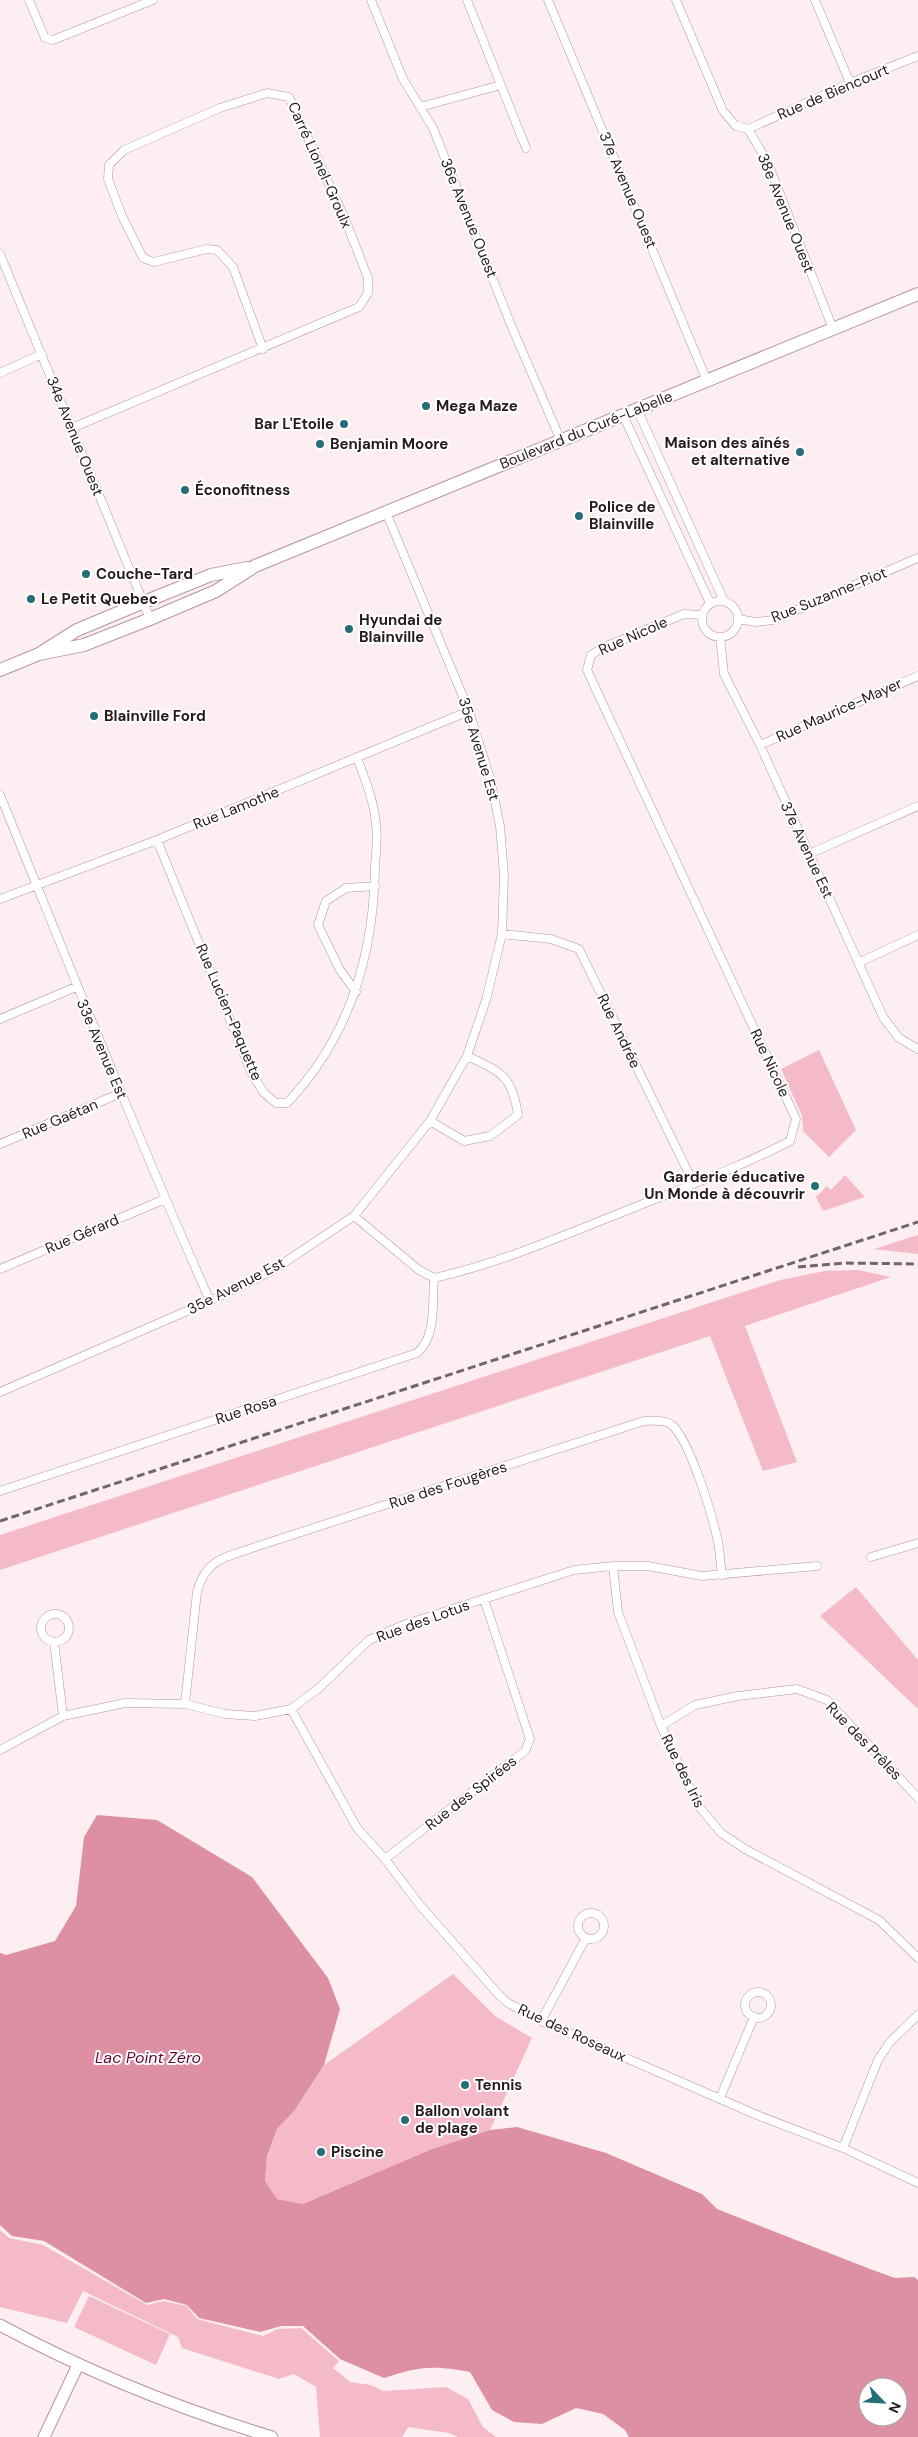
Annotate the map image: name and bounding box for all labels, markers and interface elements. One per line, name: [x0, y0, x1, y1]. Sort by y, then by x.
street label: Rue de Biencourt: [774, 59, 892, 124]
street label: Carré Lionel-Groulx: [283, 99, 357, 232]
street label: 37e Avenue Ouest: [594, 129, 662, 252]
street label: 38e Avenue Ouest: [753, 150, 819, 276]
street label: 36e Avenue Ouest: [436, 155, 502, 281]
street label: 34e Avenue Ouest: [42, 373, 108, 499]
street label: Boulevard du Curé-Labelle: [497, 386, 675, 474]
place label: Mega Maze: [436, 396, 518, 416]
marker: Mega Maze: [420, 400, 432, 412]
place label: Bar L'Etoile: [254, 414, 334, 434]
marker: Bar L'Etoile: [338, 418, 350, 430]
place label: Maison des aînés et alternative: [664, 433, 790, 470]
place label: Benjamin Moore: [330, 434, 448, 454]
marker: Benjamin Moore: [314, 438, 326, 450]
marker: Maison des aînés et alternative: [794, 446, 806, 458]
place label: Éconofitness: [195, 480, 290, 500]
marker: Éconofitness: [179, 484, 191, 496]
place label: Police de Blainville: [589, 497, 656, 534]
marker: Police de Blainville: [573, 510, 585, 522]
street label: Rue Suzanne-Piot: [768, 563, 890, 627]
place label: Couche-Tard: [96, 564, 193, 584]
marker: Couche-Tard: [80, 568, 92, 580]
place label: Le Petit Quebec: [41, 589, 158, 609]
marker: Le Petit Quebec: [25, 593, 37, 605]
place label: Hyundai de Blainville: [359, 610, 442, 647]
street label: Rue Nicole: [595, 612, 671, 660]
marker: Hyundai de Blainville: [343, 623, 355, 635]
street label: Rue Maurice-Mayer: [773, 673, 906, 747]
street label: 35e Avenue Est: [454, 695, 504, 803]
place label: Blainville Ford: [104, 706, 206, 726]
marker: Blainville Ford: [88, 710, 100, 722]
street label: Rue Lamothe: [190, 782, 282, 834]
street label: 37e Avenue Est: [776, 798, 838, 902]
street label: Rue Lucien-Paquette: [191, 941, 267, 1083]
street label: Rue Andrée: [592, 991, 646, 1071]
street label: 33e Avenue Est: [72, 996, 132, 1102]
street label: Rue Nicole: [745, 1026, 795, 1100]
street label: Rue Gaétan: [19, 1094, 101, 1144]
place label: Garderie éducative Un Monde à découvrir: [644, 1167, 805, 1204]
marker: Garderie éducative Un Monde à découvrir: [809, 1180, 821, 1192]
street label: Rue Gérard: [42, 1209, 122, 1259]
street label: 35e Avenue Est: [184, 1253, 288, 1319]
street label: Rue Rosa: [213, 1391, 279, 1429]
street label: Rue des Fougères: [387, 1457, 509, 1513]
street label: Rue des Lotus: [374, 1595, 472, 1647]
street label: Rue des Prêles: [822, 1698, 906, 1784]
street label: Rue des Iris: [657, 1731, 709, 1811]
street label: Rue des Spirées: [421, 1751, 521, 1835]
street label: Rue des Roseaux: [515, 1999, 630, 2067]
water label: Lac Point Zéro: [95, 2047, 201, 2068]
place label: Tennis: [475, 2075, 522, 2095]
marker: Tennis: [459, 2079, 471, 2091]
place label: Ballon volant de plage: [415, 2101, 509, 2138]
marker: Ballon volant de plage: [399, 2114, 411, 2126]
place label: Piscine: [331, 2142, 384, 2162]
marker: Piscine: [315, 2146, 327, 2158]
north arrow: [858, 2377, 908, 2427]
text: N: [884, 2399, 905, 2416]

